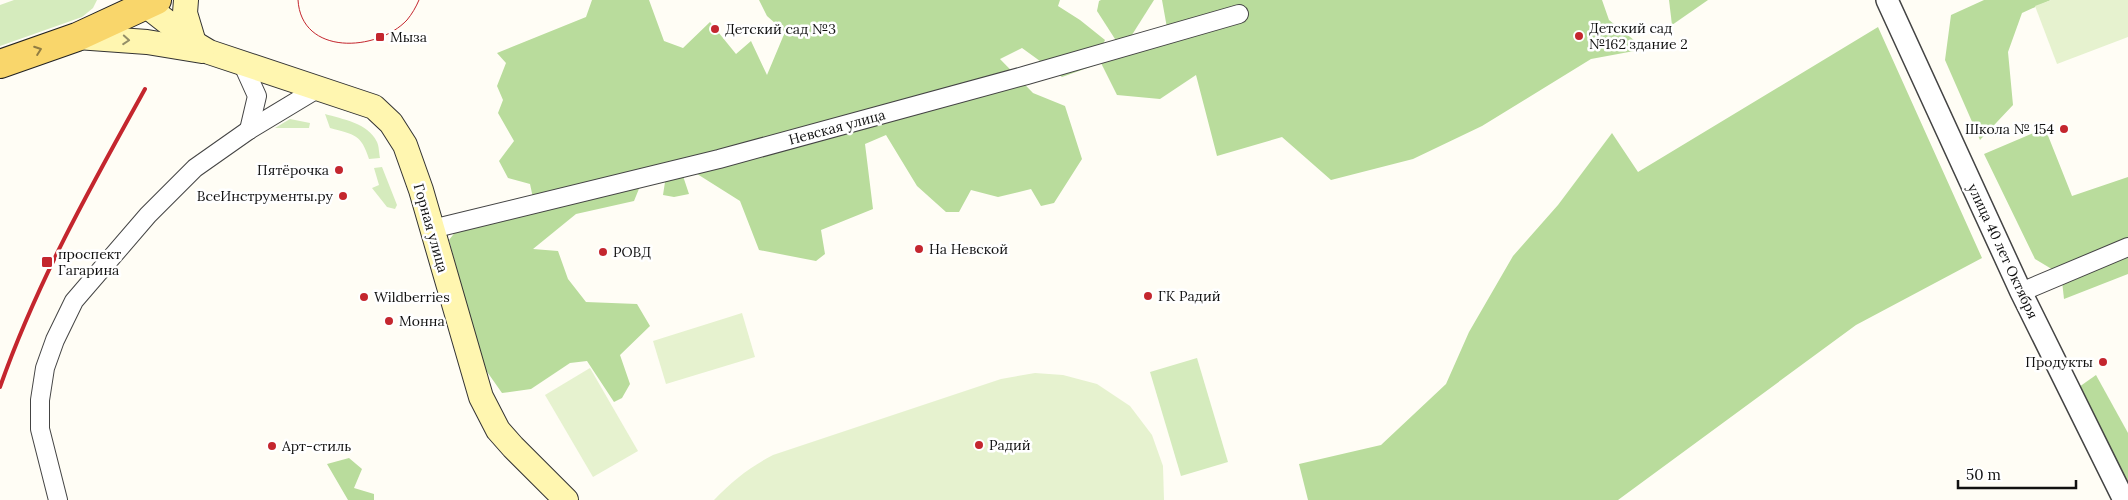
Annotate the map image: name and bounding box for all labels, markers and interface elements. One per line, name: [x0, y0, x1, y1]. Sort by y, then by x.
place label: Детский сад №162 здание 2: [1589, 19, 1688, 53]
place label: Детский сад №3: [725, 20, 836, 38]
marker: Детский сад №3: [709, 23, 721, 35]
place label: Мыза: [390, 28, 427, 46]
marker: Детский сад №162 здание 2: [1573, 30, 1585, 42]
marker: Мыза: [374, 31, 386, 43]
one-way arrow: [122, 35, 130, 46]
one-way arrow: [34, 46, 42, 56]
street label: Невская улица: [787, 105, 887, 149]
place label: Школа № 154: [1965, 120, 2054, 138]
marker: Школа № 154: [2058, 123, 2070, 135]
place label: Пятёрочка: [257, 161, 329, 179]
marker: Пятёрочка: [333, 164, 345, 176]
street label: Горная улица: [410, 181, 452, 275]
street label: улица 40 лет Октября: [1964, 181, 2042, 321]
place label: ВсеИнструменты.ру: [197, 187, 334, 205]
marker: ВсеИнструменты.ру: [337, 190, 349, 202]
place label: На Невской: [929, 240, 1008, 258]
place label: РОВД: [613, 243, 651, 261]
marker: На Невской: [913, 243, 925, 255]
place label: проспект Гагарина: [58, 245, 121, 279]
marker: РОВД: [597, 246, 609, 258]
marker: проспект Гагарина: [40, 255, 54, 269]
place label: ГК Радий: [1158, 287, 1221, 305]
place label: Wildberries: [374, 288, 450, 306]
marker: ГК Радий: [1142, 290, 1154, 302]
marker: Wildberries: [358, 291, 370, 303]
place label: Монна: [399, 312, 445, 330]
marker: Монна: [383, 315, 395, 327]
place label: Продукты: [2025, 353, 2093, 371]
marker: Продукты: [2097, 356, 2109, 368]
place label: Радий: [989, 436, 1031, 454]
place label: Арт-стиль: [281, 437, 351, 455]
marker: Радий: [973, 439, 985, 451]
marker: Арт-стиль: [266, 440, 278, 452]
scale bar: [1958, 458, 2076, 490]
text: 50 m: [1966, 465, 2001, 484]

